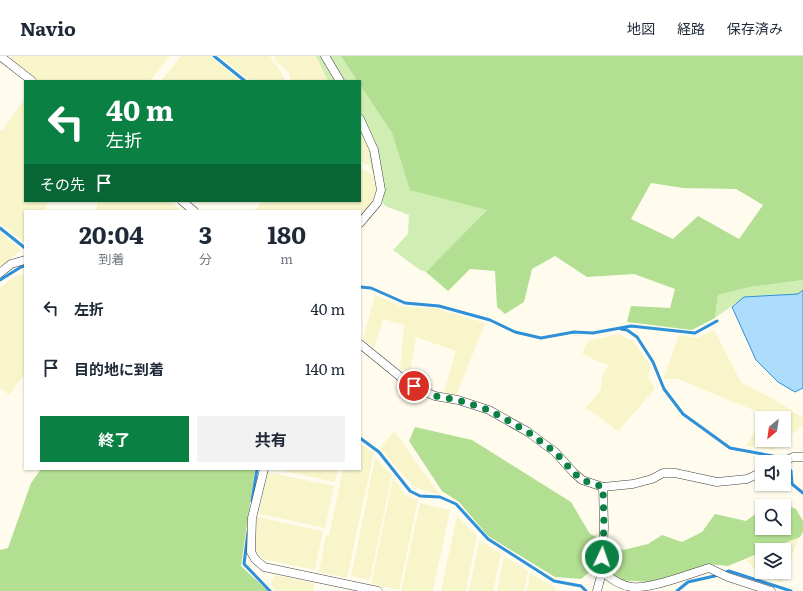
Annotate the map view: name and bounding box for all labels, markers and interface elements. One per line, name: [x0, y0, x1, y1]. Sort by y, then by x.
text: Navio: [20, 14, 76, 42]
text: 地図: [627, 18, 655, 38]
text: 経路: [677, 18, 705, 38]
text: 保存済み: [727, 18, 783, 38]
text: 40 m: [106, 88, 174, 130]
icon: left: [40, 96, 92, 148]
text: 左折: [106, 126, 142, 153]
text: その先: [40, 172, 85, 195]
icon: arrive: [93, 172, 115, 194]
text: 20:04: [79, 216, 144, 251]
text: 3: [199, 216, 212, 251]
text: 180: [267, 216, 306, 251]
text: 到着: [98, 249, 124, 268]
text: 分: [199, 249, 212, 268]
text: m: [280, 249, 293, 268]
icon: left: [40, 297, 62, 319]
text: 左折: [74, 297, 104, 320]
text: 40 m: [311, 297, 345, 320]
icon: arrive: [40, 357, 62, 379]
text: 目的地に到着: [74, 357, 164, 380]
text: 140 m: [305, 357, 345, 380]
pin: [397, 369, 431, 403]
icon: arrive: [403, 375, 425, 397]
north arrow: [755, 411, 791, 447]
map controls: [755, 411, 791, 579]
button: 終了: [40, 416, 189, 462]
button: 共有: [197, 416, 345, 462]
button: sound: [755, 455, 791, 491]
button: search: [755, 499, 791, 535]
position arrow: [581, 536, 623, 578]
button: layers: [755, 543, 791, 579]

